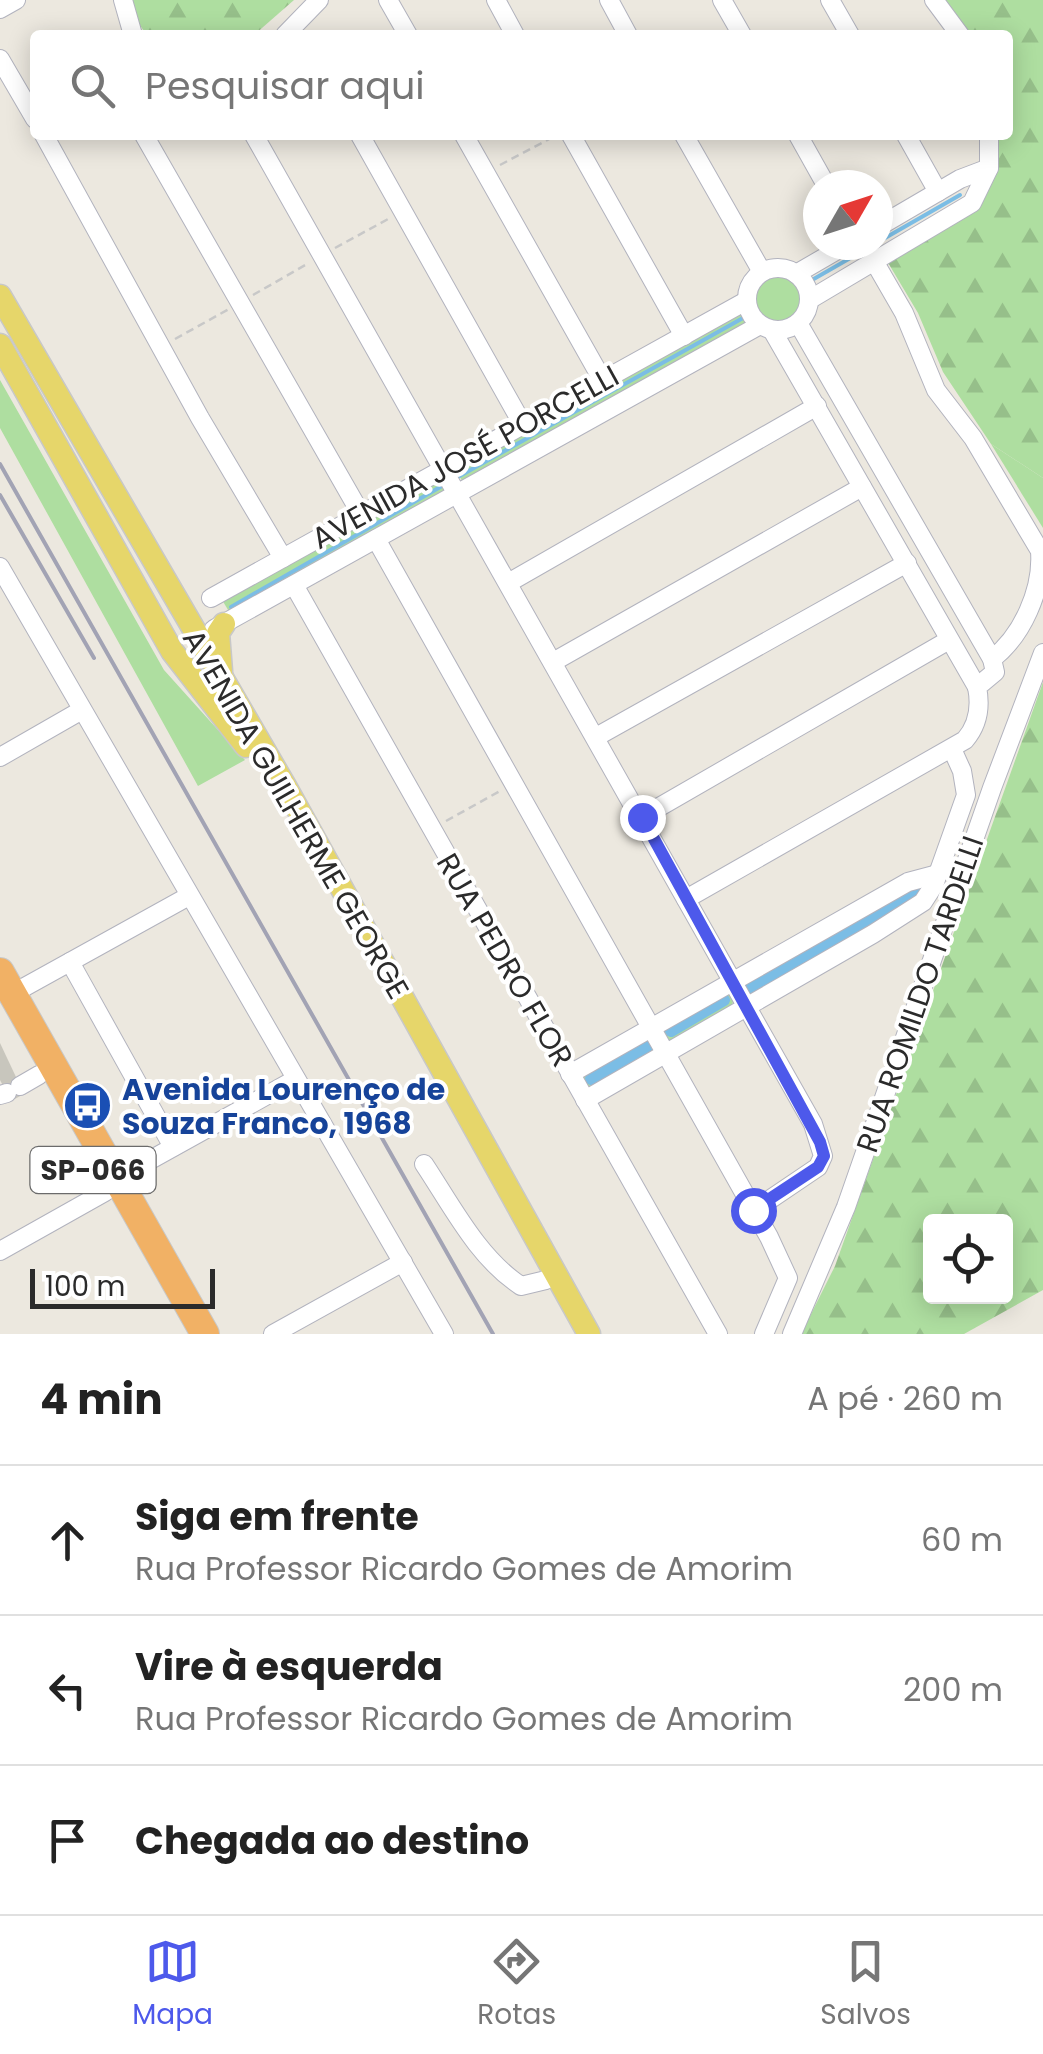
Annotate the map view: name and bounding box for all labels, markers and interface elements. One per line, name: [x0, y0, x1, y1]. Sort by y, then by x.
search box: [30, 30, 1013, 140]
icon: search: [65, 58, 120, 113]
text: Pesquisar aqui: [145, 59, 425, 112]
north arrow: [803, 170, 893, 260]
street label: AVENIDA JOSÉ PORCELLI: [304, 354, 626, 560]
street label: AVENIDA GUILHERME GEORGE: [172, 621, 420, 1007]
route end: [620, 795, 666, 841]
street label: RUA ROMILDO TARDELLI: [846, 830, 994, 1158]
street label: RUA PEDRO FLOR: [426, 845, 584, 1075]
place label: Avenida Lourenço de Souza Franco, 1968: [122, 1068, 445, 1145]
bus stop icon: Avenida Lourenço de Souza Franco, 1968: [61, 1080, 113, 1132]
road number: SP-066: [31, 1147, 156, 1193]
route start: [731, 1188, 777, 1234]
map controls: [923, 1214, 1013, 1304]
button: locate: [923, 1214, 1013, 1304]
scale bar: [30, 1264, 215, 1308]
text: 100 m: [45, 1267, 125, 1306]
text: 4 min: [40, 1370, 163, 1429]
text: A pé · 260 m: [807, 1376, 1003, 1421]
text: Siga em frente: [135, 1490, 419, 1543]
icon: ahead: [40, 1513, 95, 1568]
text: 60 m: [921, 1517, 1003, 1562]
text: Rua Professor Ricardo Gomes de Amorim: [135, 1546, 793, 1591]
text: Vire à esquerda: [135, 1640, 443, 1693]
icon: left: [40, 1663, 95, 1718]
text: 200 m: [903, 1667, 1003, 1712]
text: Rua Professor Ricardo Gomes de Amorim: [135, 1696, 793, 1741]
icon: arrive: [40, 1813, 95, 1868]
text: Chegada ao destino: [135, 1814, 529, 1867]
tab: Mapa: [132, 1934, 213, 2036]
tab: Rotas: [477, 1934, 556, 2036]
tab: Salvos: [820, 1934, 911, 2036]

